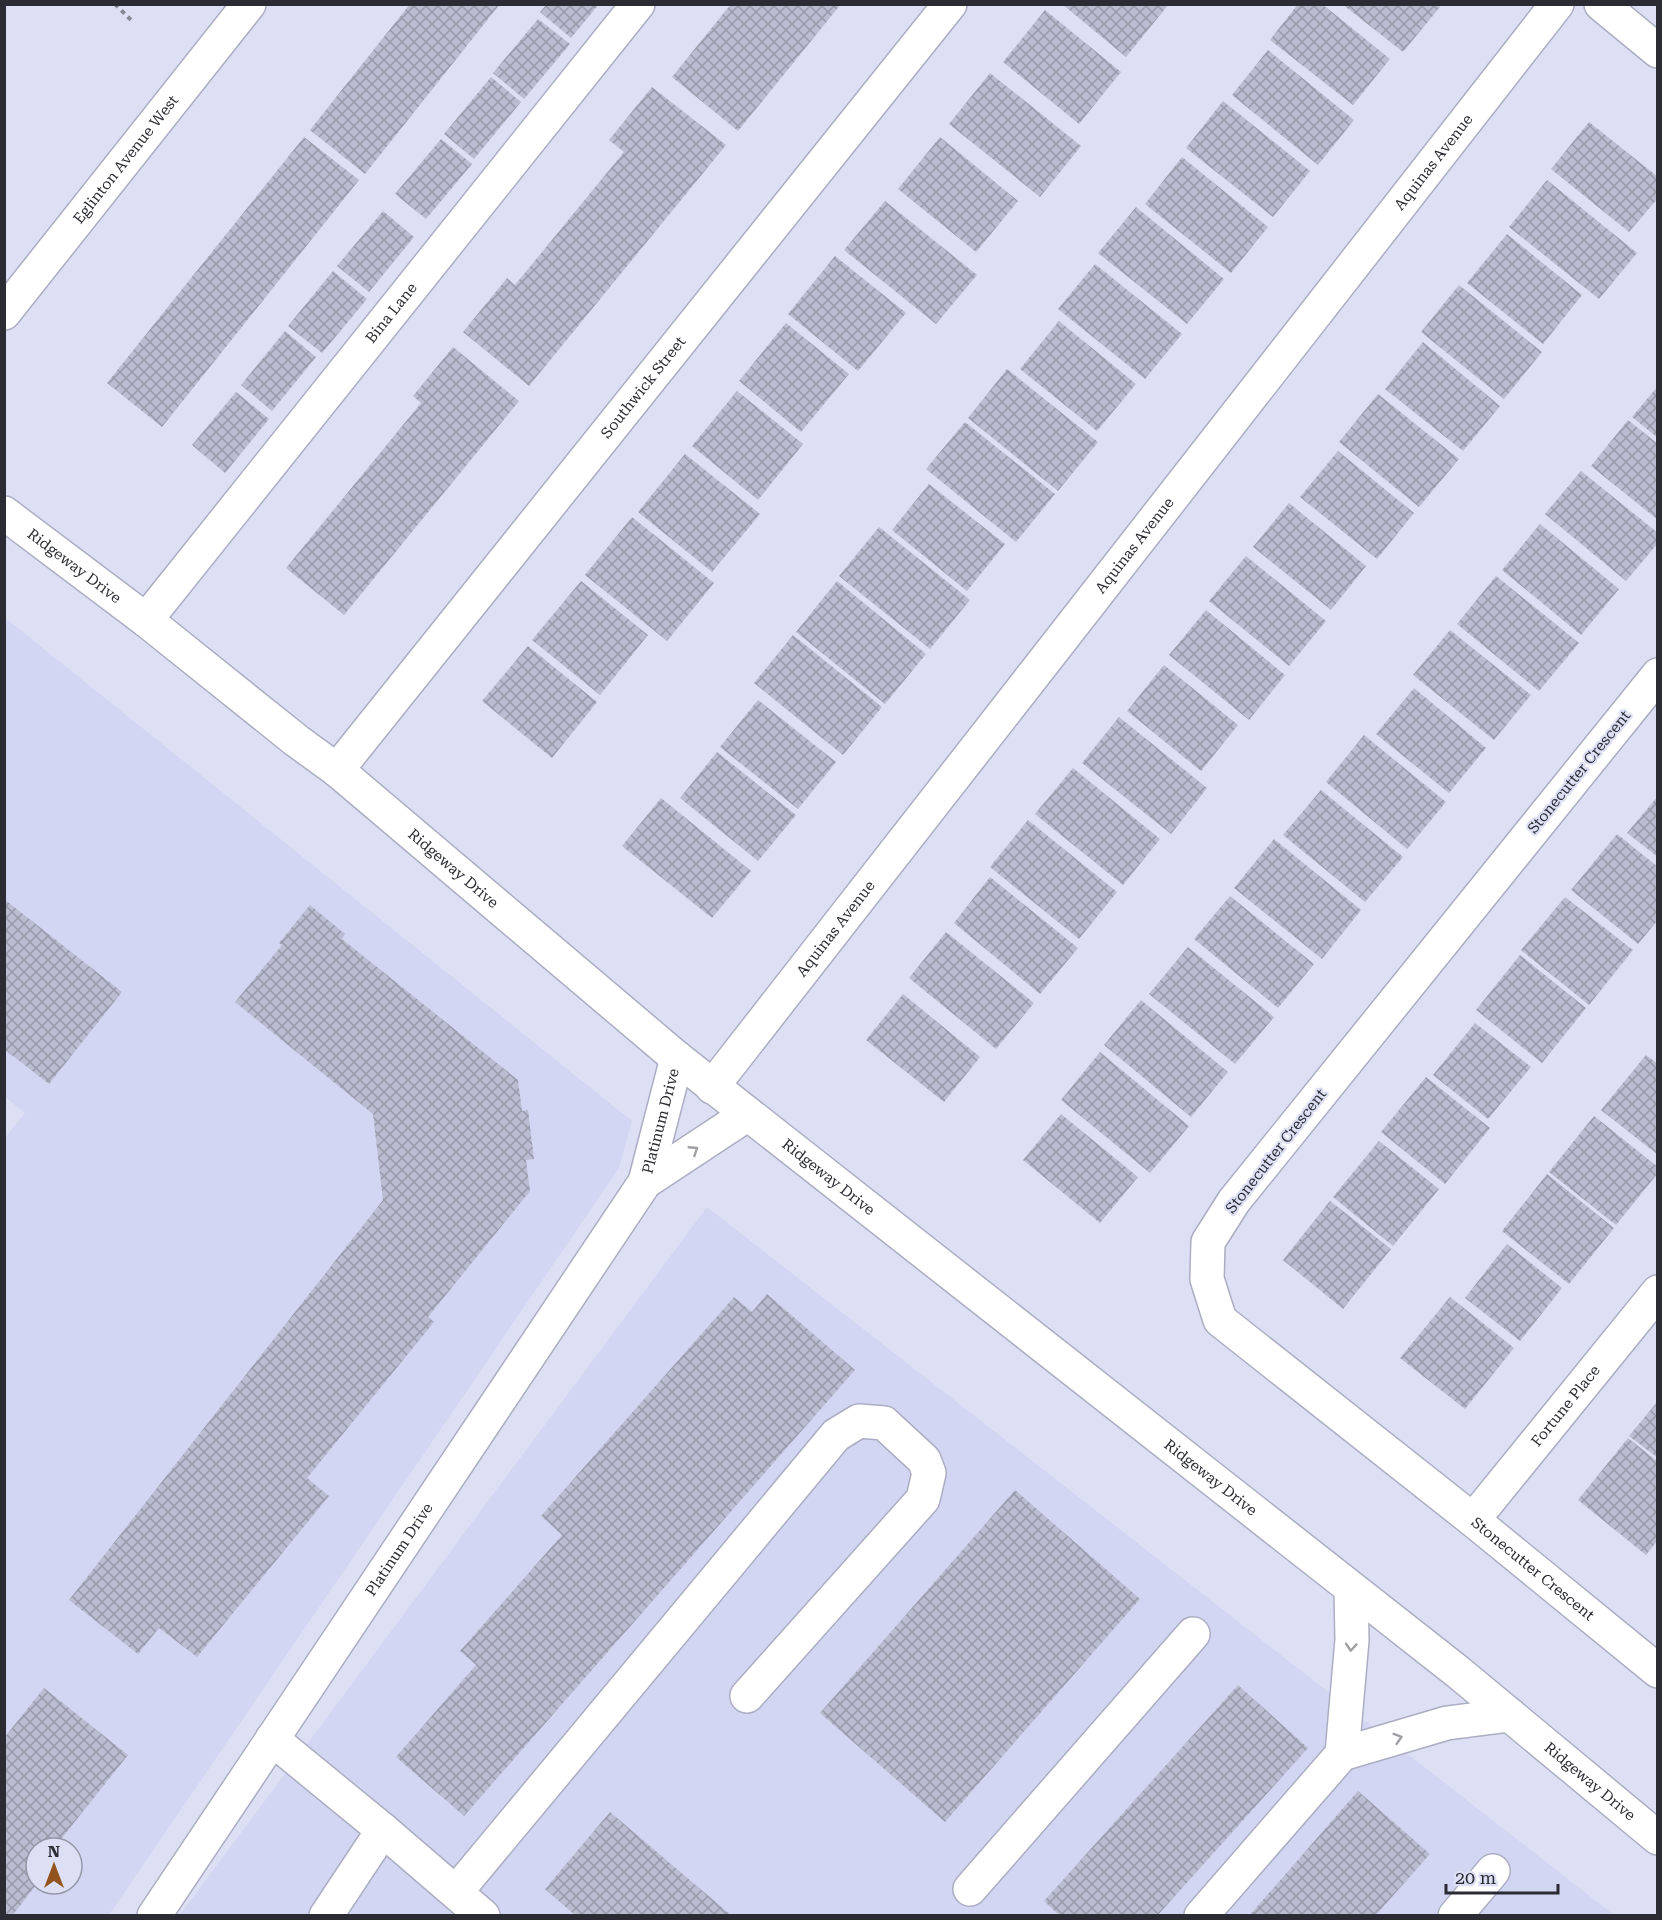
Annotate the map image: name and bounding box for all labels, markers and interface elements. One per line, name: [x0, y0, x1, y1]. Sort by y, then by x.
street label: Eglinton Avenue West: [69, 91, 182, 227]
street label: Aquinas Avenue: [1391, 111, 1477, 214]
street label: Bina Lane: [362, 279, 421, 347]
street label: Southwick Street: [597, 333, 690, 442]
street label: Aquinas Avenue: [1092, 494, 1178, 597]
street label: Ridgeway Drive: [24, 525, 125, 607]
street label: Stonecutter Crescent: [1524, 707, 1634, 837]
street label: Ridgeway Drive: [404, 825, 502, 912]
street label: Aquinas Avenue: [793, 877, 879, 980]
street label: Platinum Drive: [638, 1066, 683, 1176]
street label: Stonecutter Crescent: [1222, 1085, 1330, 1217]
street label: Ridgeway Drive: [779, 1135, 878, 1219]
one-way arrow: [687, 1146, 698, 1157]
street label: Fortune Place: [1527, 1362, 1604, 1450]
street label: Ridgeway Drive: [1161, 1435, 1261, 1519]
street label: Platinum Drive: [362, 1499, 437, 1599]
street label: Stonecutter Crescent: [1468, 1513, 1598, 1625]
one-way arrow: [1345, 1643, 1358, 1652]
one-way arrow: [1392, 1732, 1403, 1745]
street label: Ridgeway Drive: [1541, 1738, 1639, 1824]
north arrow: [24, 1836, 84, 1896]
text: N: [48, 1842, 60, 1861]
scale bar: [1446, 1857, 1558, 1895]
text: 20 m: [1455, 1867, 1496, 1888]

